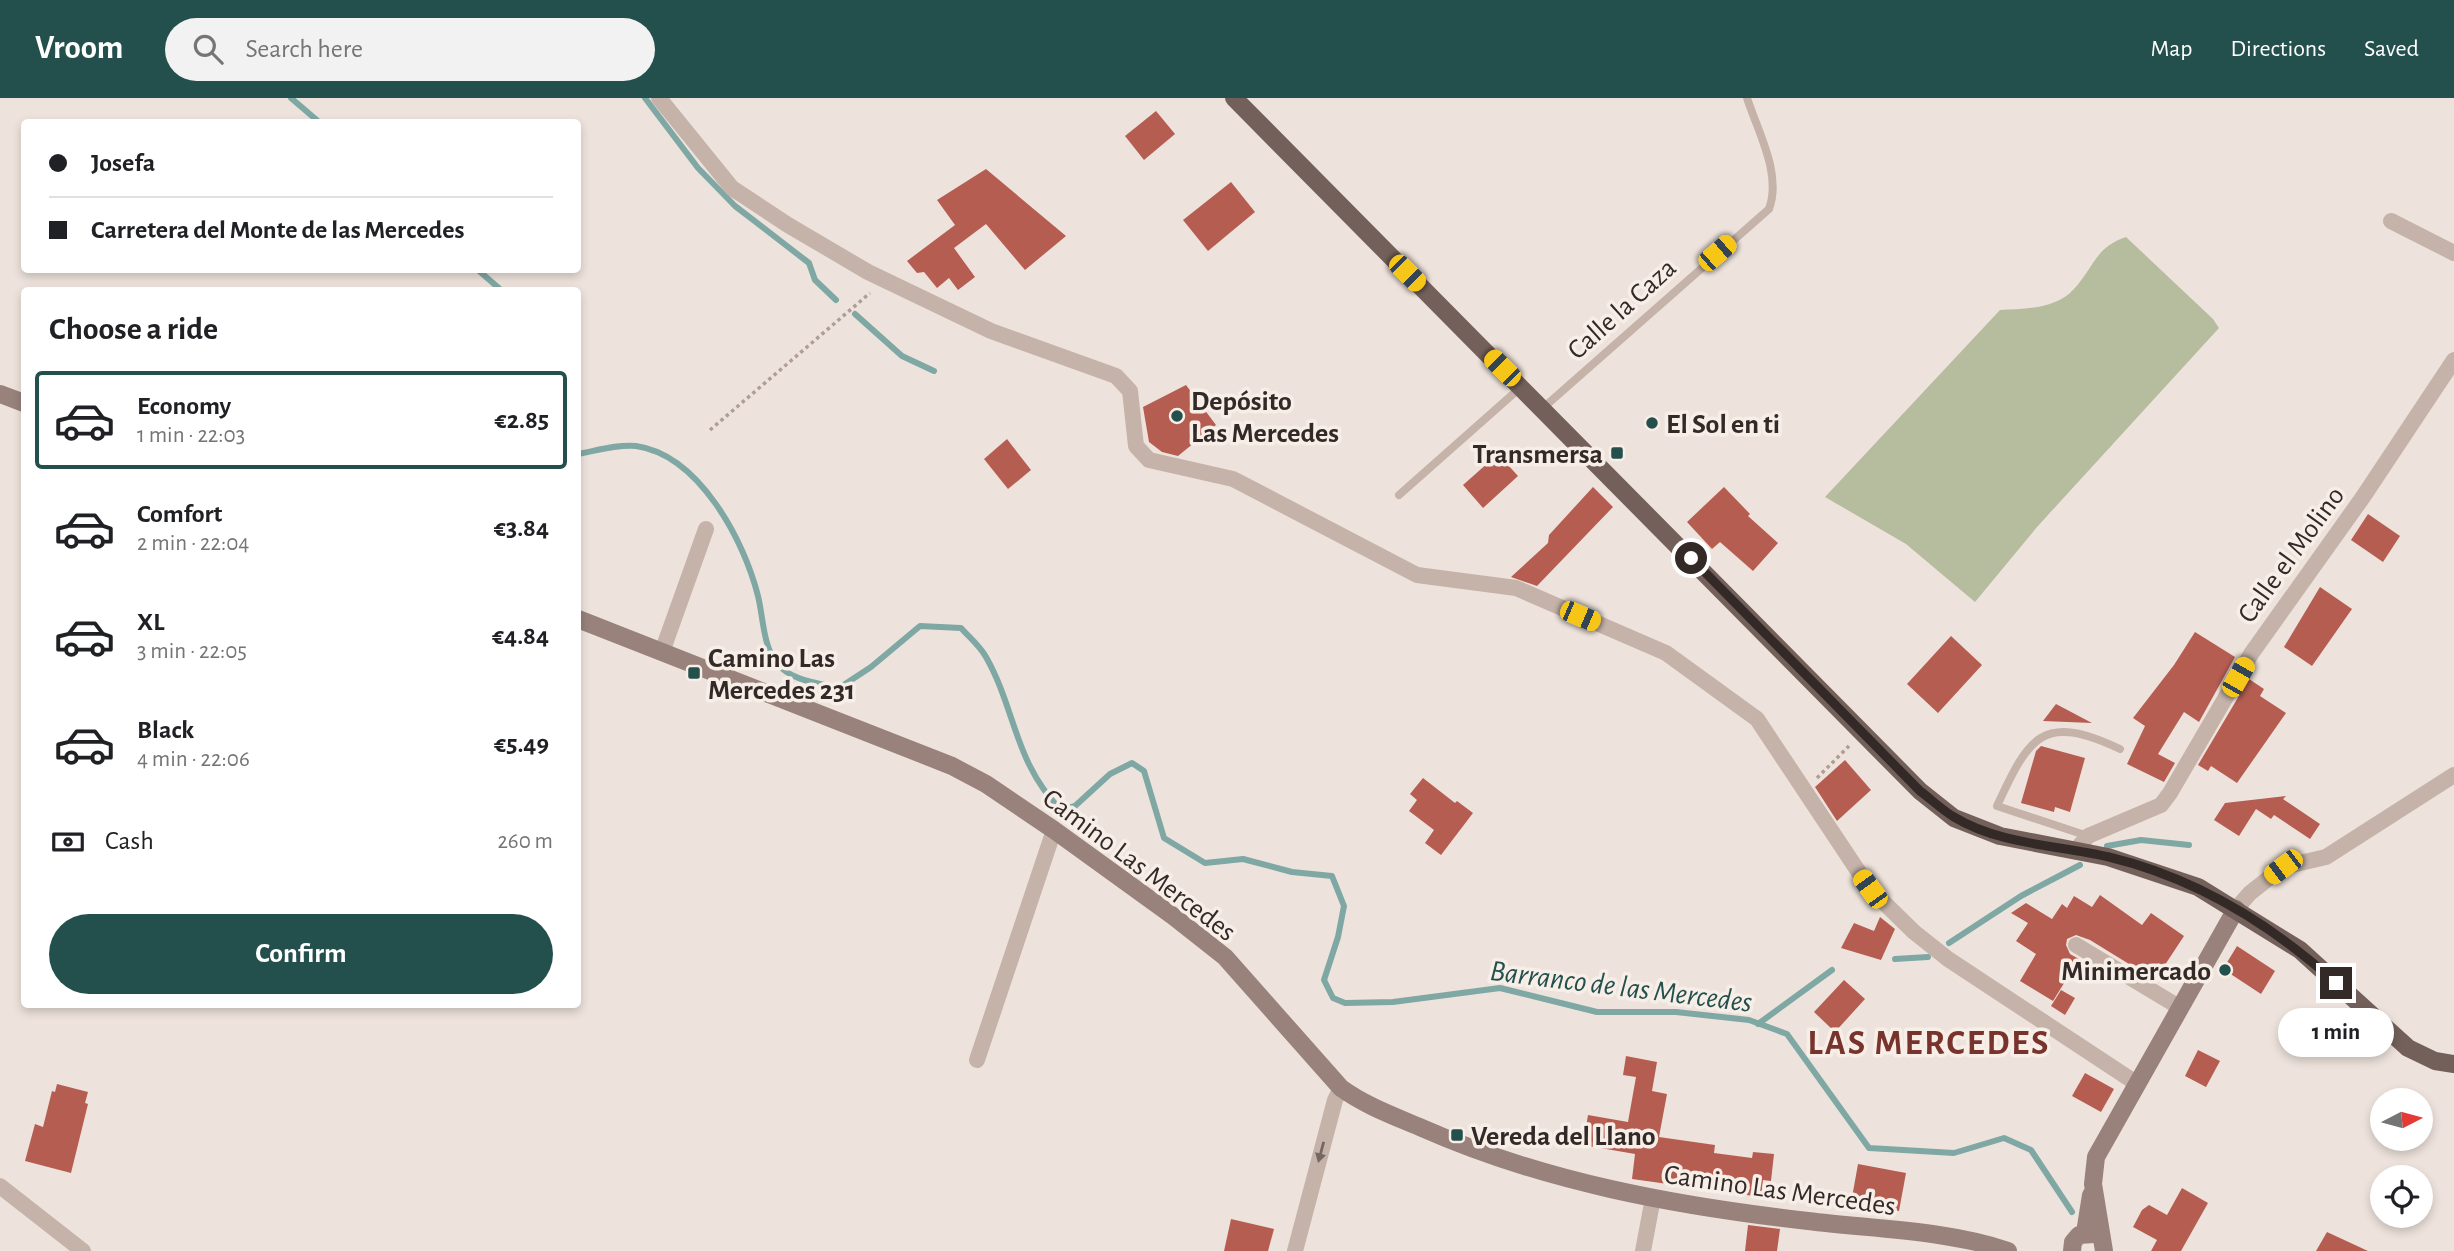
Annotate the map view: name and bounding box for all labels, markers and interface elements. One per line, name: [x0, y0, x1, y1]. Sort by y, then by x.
search box: [165, 18, 655, 81]
icon: search: [189, 30, 227, 68]
text: Vroom: [35, 32, 123, 65]
text: Search here: [245, 36, 363, 62]
text: Map: [2150, 37, 2192, 61]
text: Directions: [2230, 37, 2326, 61]
text: Saved: [2364, 37, 2419, 61]
text: Josefa: [91, 150, 155, 176]
text: Carretera del Monte de las Mercedes: [91, 217, 464, 243]
car: [1695, 231, 1740, 275]
car: [1385, 251, 1430, 295]
street label: Calle la Caza: [1563, 254, 1682, 365]
text: Choose a ride: [49, 313, 218, 345]
car: [1480, 346, 1525, 390]
place label: Depósito Las Mercedes: [1191, 388, 1339, 448]
icon: car: [53, 389, 116, 452]
text: Economy: [137, 393, 231, 419]
text: €2.85: [495, 407, 549, 433]
marker: Depósito Las Mercedes: [1169, 408, 1185, 424]
place label: El Sol en ti: [1666, 411, 1780, 439]
marker: El Sol en ti: [1644, 415, 1660, 431]
text: 1 min · 22:03: [137, 424, 245, 447]
place label: Transmersa: [1472, 441, 1603, 469]
marker: Transmersa: [1609, 445, 1625, 461]
street label: Calle el Molino: [2233, 482, 2350, 628]
icon: car: [53, 497, 116, 560]
text: Comfort: [137, 501, 222, 527]
text: €3.84: [494, 515, 549, 541]
text: 2 min · 22:04: [137, 532, 249, 555]
route start: [1675, 542, 1707, 574]
car: [1557, 598, 1604, 634]
icon: car: [53, 605, 116, 668]
text: XL: [137, 609, 164, 635]
text: €4.84: [492, 623, 549, 649]
text: 3 min · 22:05: [137, 640, 247, 663]
place label: Camino Las Mercedes 231: [708, 645, 855, 705]
car: [2219, 654, 2258, 700]
marker: Camino Las Mercedes 231: [686, 665, 702, 681]
icon: car: [53, 713, 116, 776]
text: Black: [137, 717, 194, 743]
text: €5.49: [494, 731, 549, 757]
text: 4 min · 22:06: [137, 748, 250, 771]
street label: Camino Las Mercedes: [1037, 784, 1241, 947]
icon: cash: [49, 823, 87, 861]
text: Cash: [105, 828, 154, 854]
text: 260 m: [497, 830, 553, 853]
car: [2260, 846, 2307, 888]
car: [1850, 866, 1891, 912]
button: Confirm: [49, 914, 553, 994]
water label: Barranco de las Mercedes: [1488, 956, 1754, 1018]
place label: Minimercado: [2061, 958, 2211, 986]
marker: Minimercado: [2217, 962, 2233, 978]
route end: [2320, 967, 2352, 999]
callout: 1 min: [2278, 1008, 2394, 1057]
text: 1 min: [2312, 1021, 2360, 1044]
district label: LAS MERCEDES: [1808, 1026, 2050, 1061]
north arrow: [2370, 1088, 2432, 1152]
map controls: [2370, 1088, 2433, 1228]
place label: Vereda del Llano: [1471, 1123, 1656, 1151]
marker: Vereda del Llano: [1449, 1127, 1465, 1143]
one-way arrow: [1315, 1142, 1326, 1164]
street label: Camino Las Mercedes: [1662, 1161, 1897, 1221]
button: locate: [2370, 1165, 2433, 1228]

